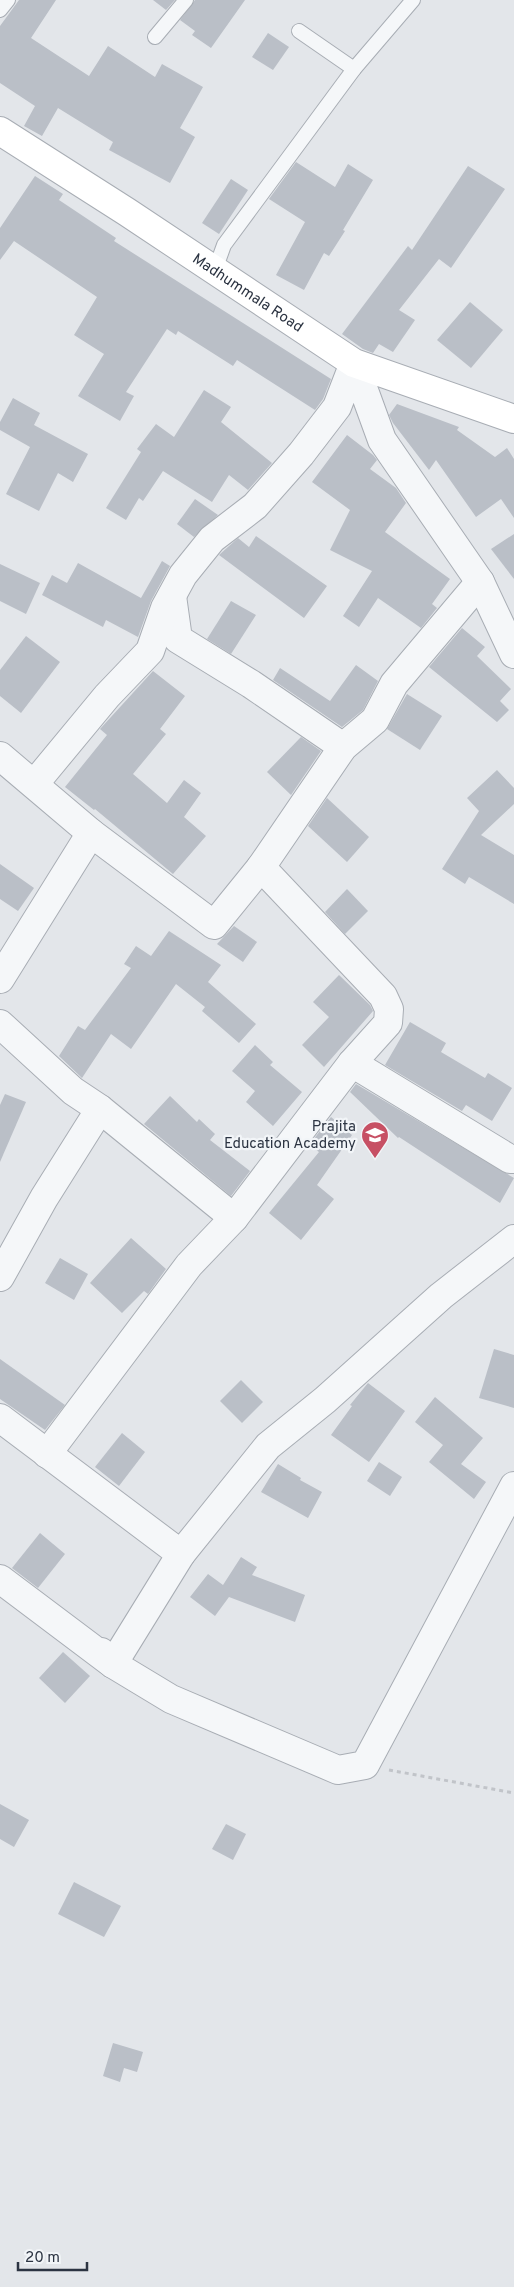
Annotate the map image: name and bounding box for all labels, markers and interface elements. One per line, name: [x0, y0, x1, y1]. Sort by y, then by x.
street label: Madhummala Road: [188, 250, 306, 337]
place label: Prajita Education Academy: [224, 1118, 356, 1154]
school or university icon: Prajita Education Academy: [360, 1120, 390, 1159]
scale bar: [18, 2240, 86, 2272]
text: 20 m: [25, 2249, 60, 2268]

